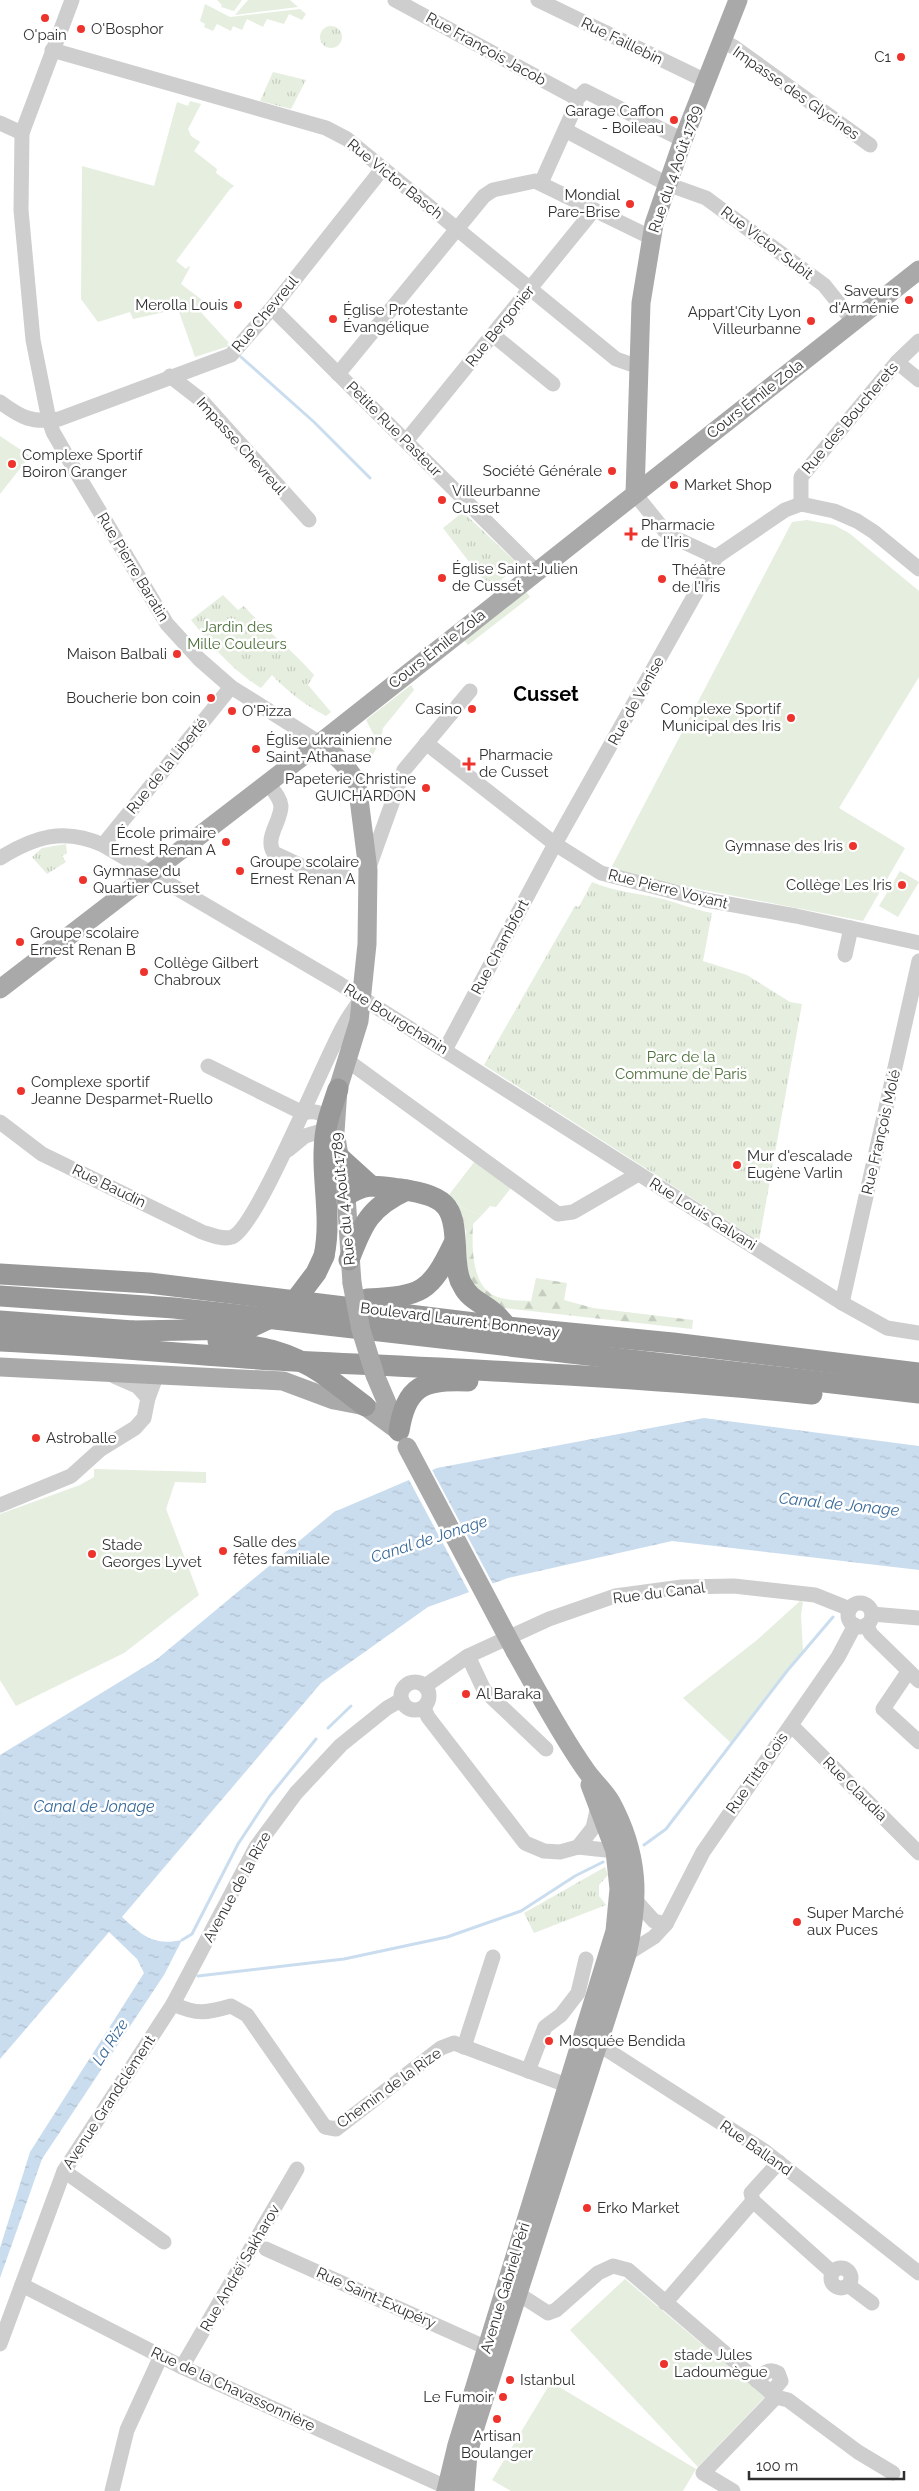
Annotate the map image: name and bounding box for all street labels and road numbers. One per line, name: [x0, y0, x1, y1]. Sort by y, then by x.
street label: Rue François Jacob: [423, 9, 549, 89]
street label: Rue Faillebin: [578, 13, 666, 69]
street label: Impasse des Glycines: [729, 43, 863, 143]
street label: Rue du 4 Août 1789: [645, 103, 705, 235]
street label: Rue Victor Basch: [344, 135, 446, 223]
street label: Rue Victor Subit: [717, 203, 817, 283]
street label: Rue Chevreul: [228, 272, 303, 356]
street label: Rue Bergonier: [462, 281, 539, 370]
street label: Cours Émile Zola: [703, 356, 807, 442]
street label: Rue des Boucherets: [798, 359, 902, 477]
street label: Petite Rue Pasteur: [343, 378, 446, 481]
street label: Impasse Chevreul: [193, 394, 290, 499]
street label: Rue Pierre Baratin: [93, 509, 173, 625]
street label: Cours Émile Zola: [385, 606, 489, 692]
street label: Rue de Venise: [604, 653, 668, 749]
street label: Rue de la Liberté: [123, 714, 211, 818]
street label: Rue Pierre Voyant: [606, 865, 730, 913]
street label: Rue Chambfort: [467, 896, 533, 998]
street label: Rue Bourgchanin: [341, 980, 451, 1058]
street label: Rue François Molé: [858, 1067, 904, 1196]
street label: Rue du 4 Août 1789: [327, 1131, 359, 1266]
street label: Rue Baudin: [69, 1160, 149, 1212]
street label: Rue Louis Galvani: [646, 1174, 760, 1254]
street label: Boulevard Laurent Bonnevay: [359, 1299, 561, 1341]
street label: Rue du Canal: [612, 1578, 707, 1608]
street label: Rue Titta Coïs: [722, 1729, 792, 1817]
street label: Rue Claudia: [819, 1753, 891, 1825]
street label: Avenue de la Rize: [199, 1828, 275, 1945]
street label: Avenue Grandclément: [59, 2032, 159, 2172]
street label: Chemin de la Rize: [333, 2044, 445, 2132]
street label: Rue Balland: [717, 2117, 795, 2179]
street label: Rue Andréï Sakharov: [196, 2201, 284, 2335]
street label: Avenue Gabriel Péri: [477, 2220, 533, 2356]
street label: Rue Saint-Exupéry: [313, 2264, 439, 2332]
street label: Rue de la Chavassonnière: [148, 2343, 318, 2435]

